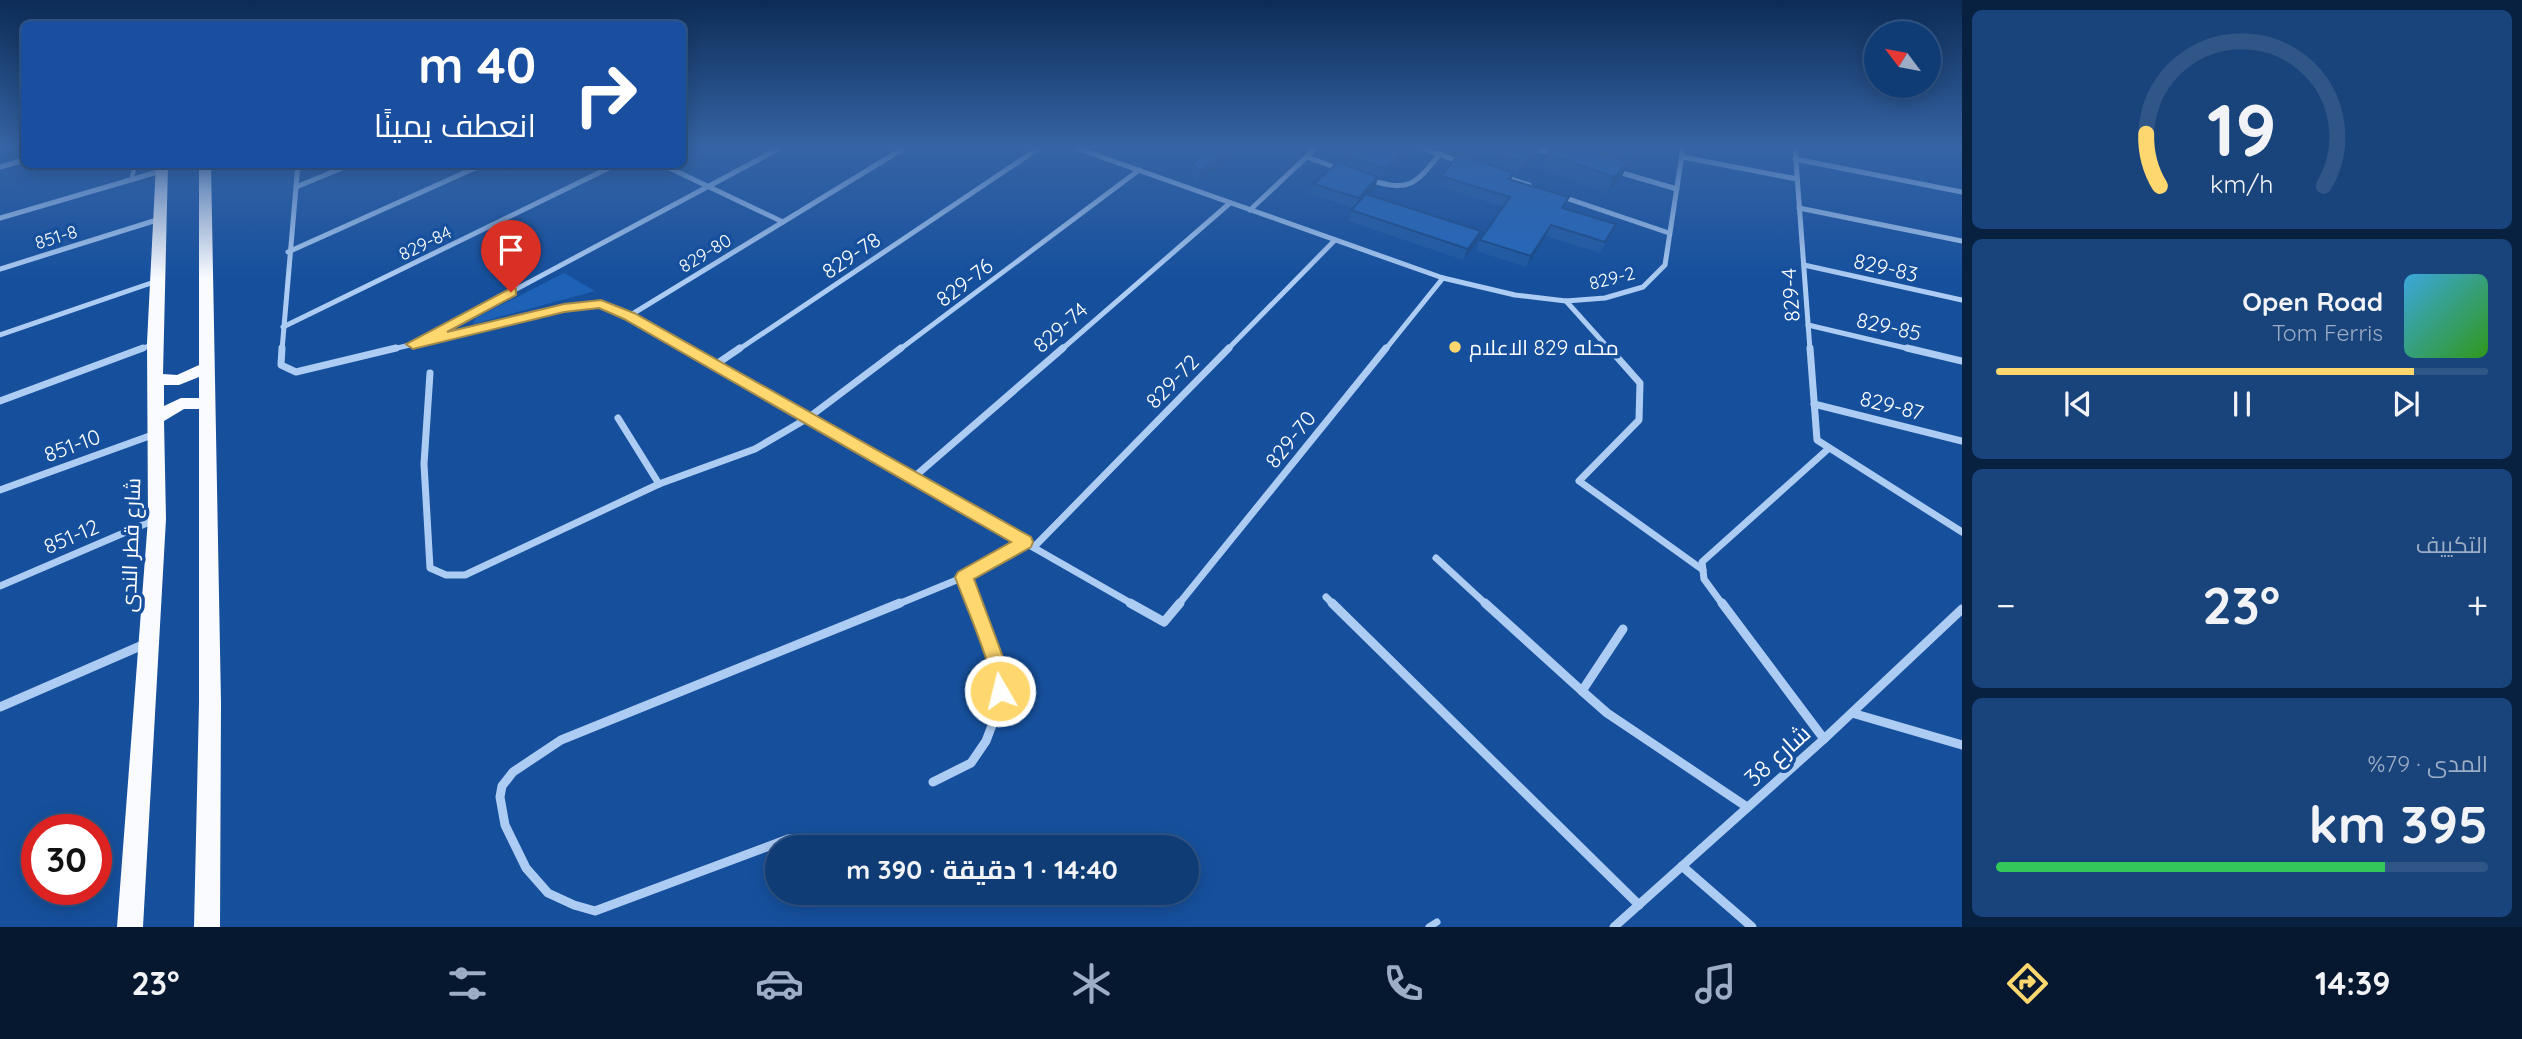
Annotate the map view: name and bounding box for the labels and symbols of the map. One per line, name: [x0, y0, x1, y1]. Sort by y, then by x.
north arrow: [1864, 21, 1941, 98]
street label: 851-8: [32, 220, 80, 254]
street label: 829-84: [395, 220, 455, 266]
pin: [481, 220, 541, 292]
street label: 829-78: [817, 226, 885, 284]
street label: 829-80: [675, 228, 735, 278]
street label: 829-83: [1851, 247, 1921, 287]
street label: 829-76: [930, 252, 998, 312]
street label: 829-2: [1587, 261, 1637, 295]
street label: 829-4: [1775, 267, 1805, 323]
street label: 829-74: [1027, 296, 1093, 358]
street label: 829-85: [1854, 306, 1924, 346]
place label: محله 829 الاعلام: [1469, 334, 1619, 362]
marker: محله 829 الاعلام: [1447, 339, 1463, 355]
street label: 829-72: [1140, 348, 1204, 414]
street label: 829-87: [1858, 385, 1927, 425]
street label: 829-70: [1259, 405, 1321, 473]
street label: 851-10: [40, 423, 104, 467]
street label: شارع قطر الندى: [115, 477, 147, 613]
street label: 851-12: [40, 513, 102, 559]
position arrow: [963, 654, 1037, 728]
street label: شارع 38: [1738, 718, 1818, 794]
speed limit sign: 30: [21, 814, 112, 905]

